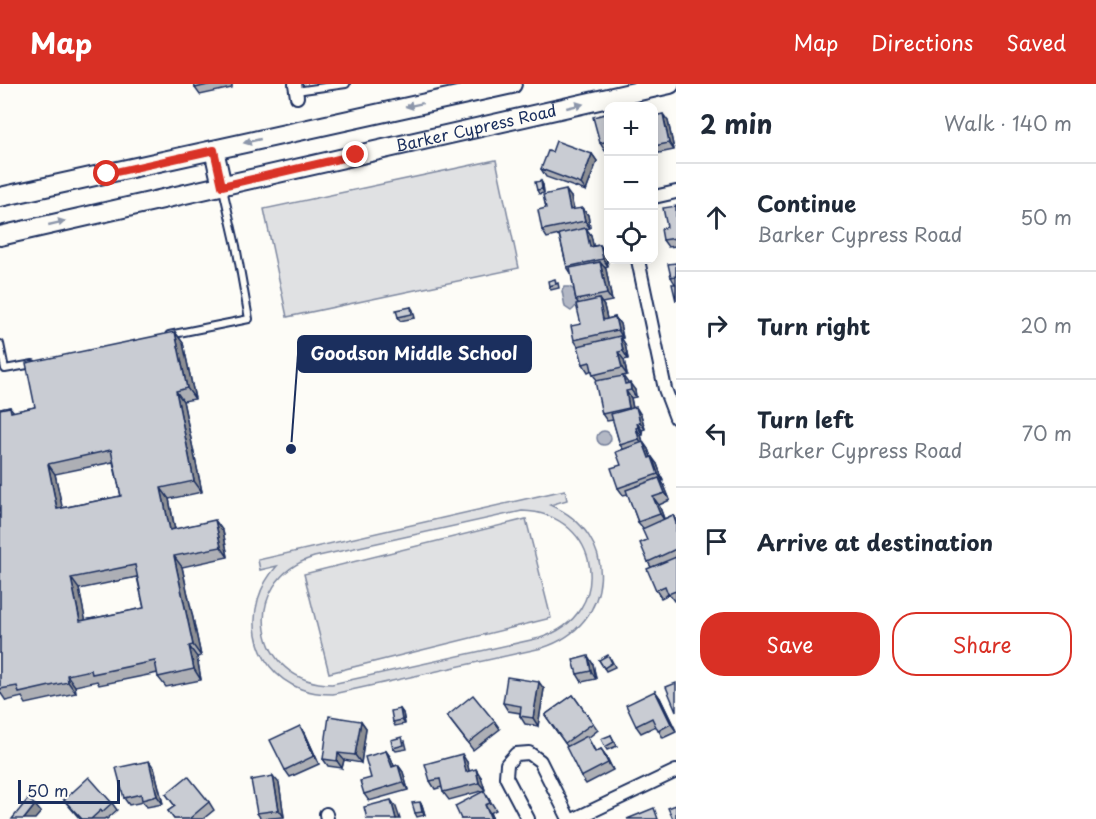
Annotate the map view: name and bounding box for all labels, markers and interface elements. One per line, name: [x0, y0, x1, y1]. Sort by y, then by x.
text: Map: [30, 21, 92, 64]
text: Map: [793, 26, 838, 58]
text: Directions: [871, 26, 973, 58]
text: Saved: [1006, 26, 1066, 58]
street label: Barker Cypress Road: [393, 97, 559, 157]
one-way arrow: [566, 100, 584, 110]
one-way arrow: [404, 101, 423, 110]
map controls: [604, 102, 658, 264]
button: +: [604, 102, 658, 156]
text: 2 min: [700, 104, 773, 143]
text: Walk · 140 m: [944, 108, 1072, 138]
one-way arrow: [242, 137, 261, 146]
route end: [342, 141, 368, 167]
button: −: [604, 156, 658, 210]
route start: [93, 160, 119, 186]
text: Continue: [757, 186, 856, 219]
icon: ahead: [700, 201, 733, 234]
text: 50 m: [1020, 202, 1072, 232]
button: locate: [604, 210, 658, 264]
one-way arrow: [48, 217, 66, 227]
text: Barker Cypress Road: [757, 219, 962, 249]
icon: right: [700, 309, 733, 342]
text: Turn right: [757, 309, 870, 342]
text: 20 m: [1020, 310, 1072, 340]
callout: Goodson Middle School: [298, 336, 531, 372]
text: Goodson Middle School: [311, 339, 517, 366]
text: Turn left: [757, 402, 854, 435]
icon: left: [700, 417, 733, 450]
text: 70 m: [1022, 418, 1072, 448]
text: Barker Cypress Road: [757, 435, 962, 465]
icon: arrive: [700, 525, 733, 558]
text: Arrive at destination: [757, 525, 993, 558]
button: Save: [700, 612, 880, 676]
button: Share: [892, 612, 1072, 676]
scale bar: [18, 777, 120, 804]
text: 50 m: [27, 778, 68, 802]

